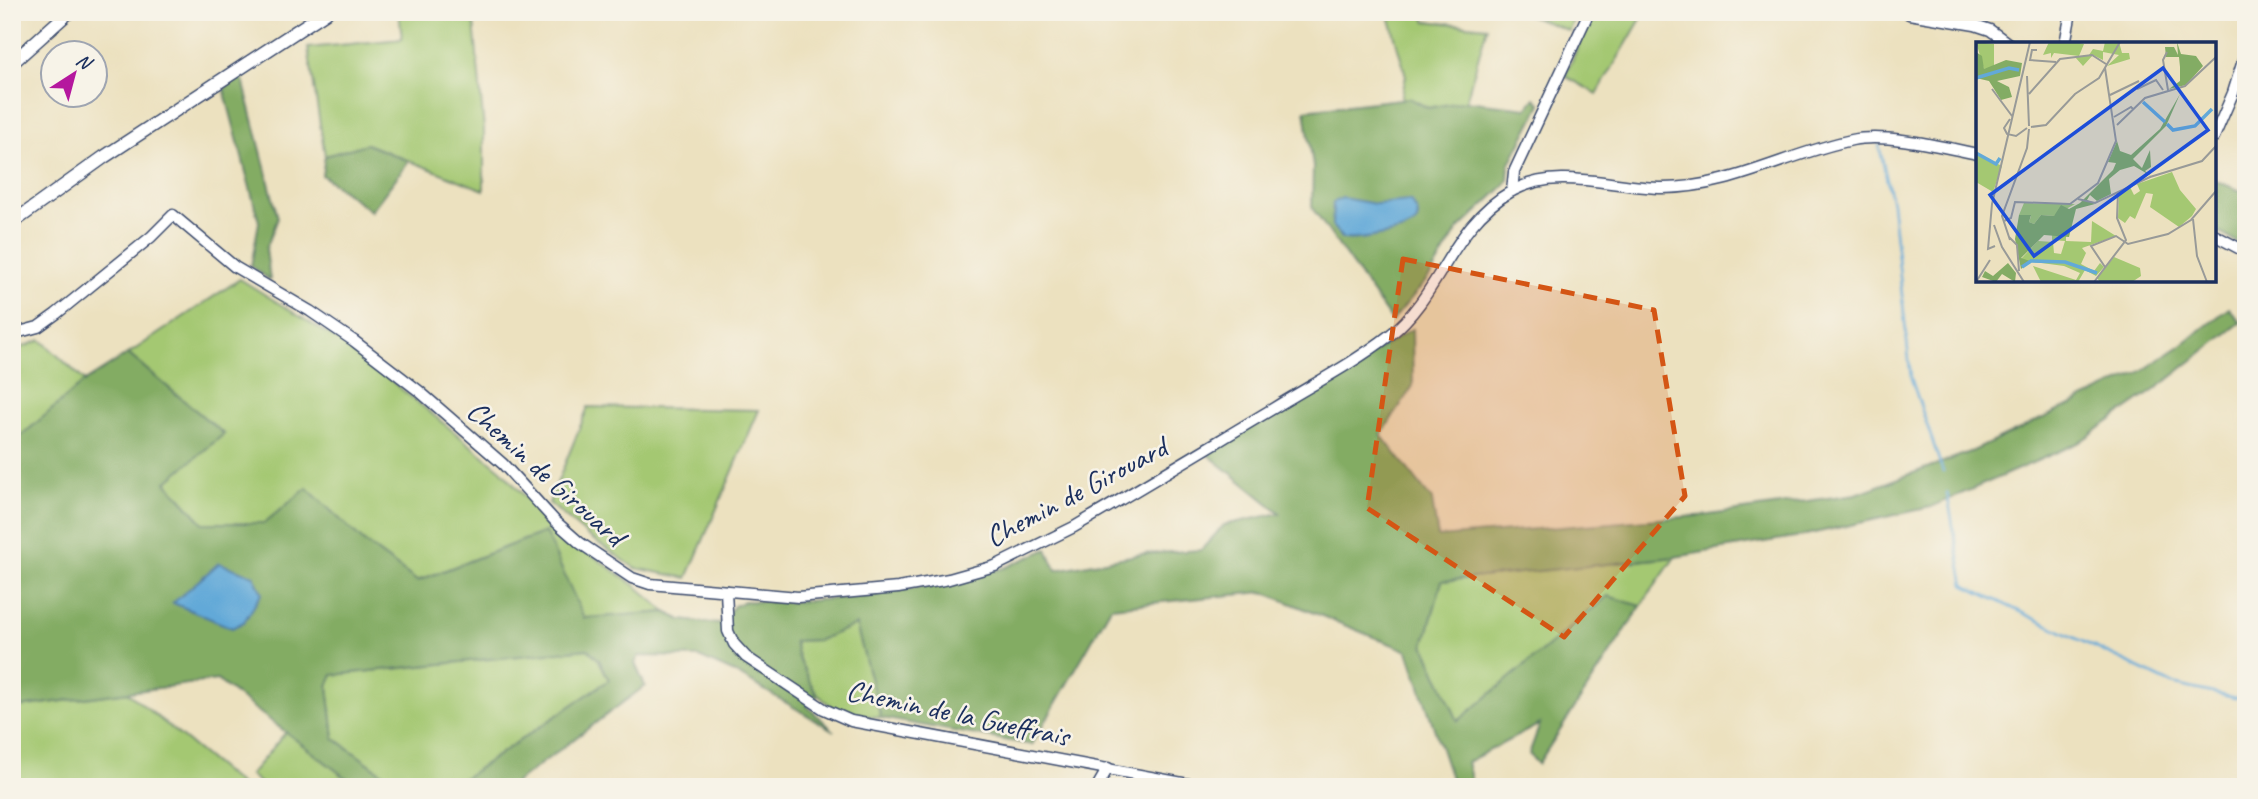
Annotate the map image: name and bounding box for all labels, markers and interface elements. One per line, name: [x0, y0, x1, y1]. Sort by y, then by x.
north arrow: [38, 38, 108, 108]
inset map: [1976, 42, 2216, 282]
text: N: [72, 48, 98, 76]
street label: Chemin de Girouard: [459, 392, 636, 557]
street label: Chemin de Girouard: [979, 426, 1177, 556]
street label: Chemin de la Gueffrais: [843, 671, 1076, 756]

